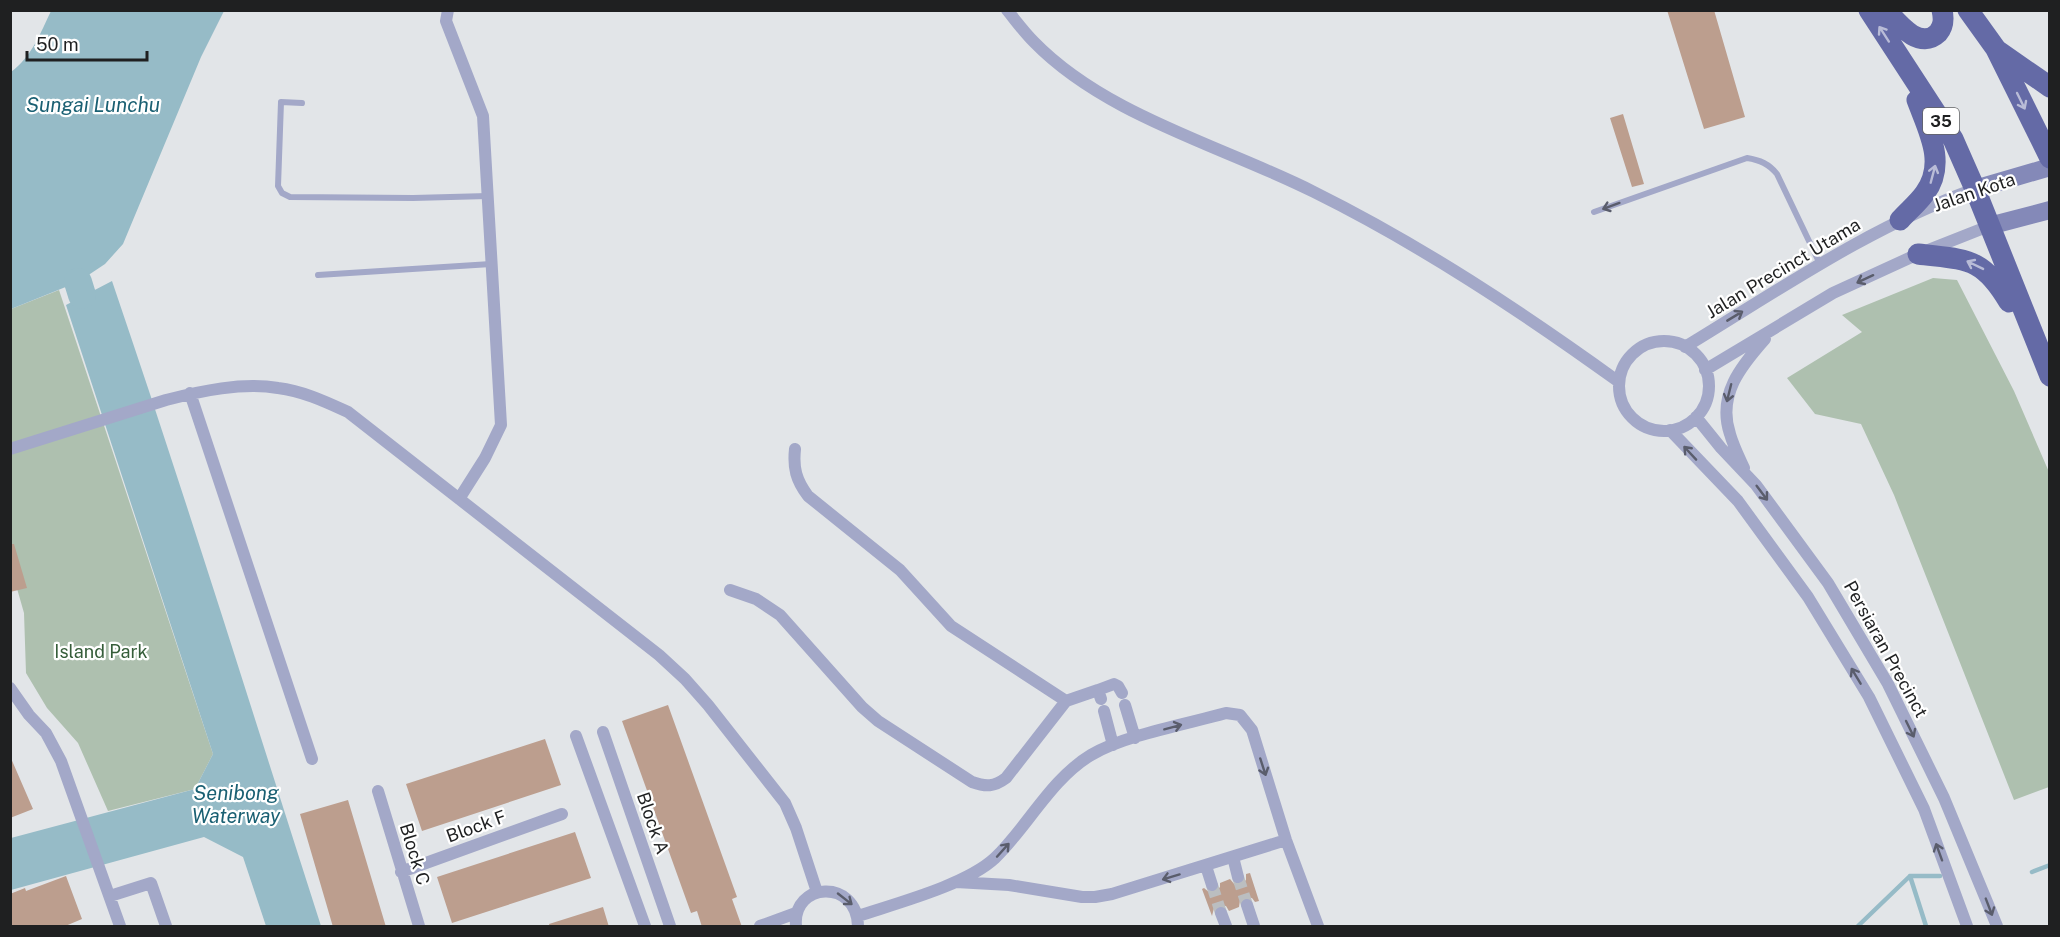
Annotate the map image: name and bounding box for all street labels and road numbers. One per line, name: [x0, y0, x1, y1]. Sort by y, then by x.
road number: 35: [1923, 108, 1959, 134]
street label: Jalan Kota: [1930, 168, 2018, 216]
street label: Jalan Precinct Utama: [1702, 214, 1864, 322]
street label: Persiaran Precinct: [1840, 577, 1932, 721]
street label: Block A: [633, 789, 673, 857]
street label: Block F: [443, 806, 509, 846]
street label: Block C: [396, 820, 434, 888]

